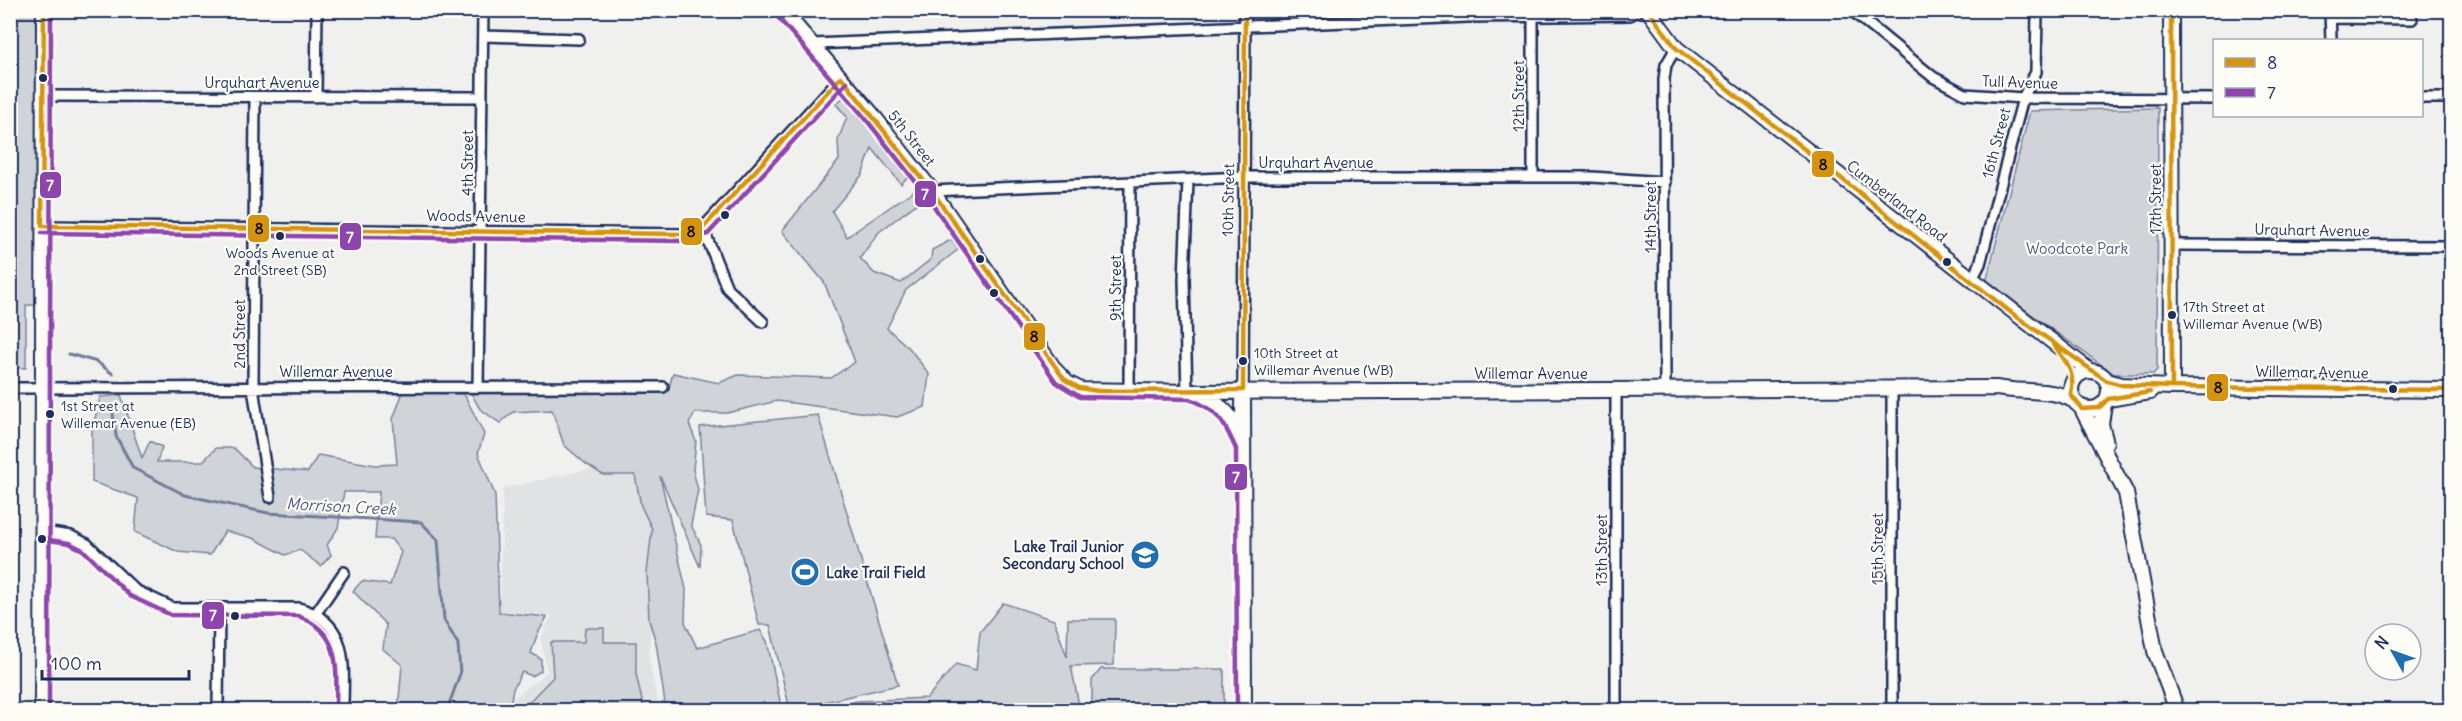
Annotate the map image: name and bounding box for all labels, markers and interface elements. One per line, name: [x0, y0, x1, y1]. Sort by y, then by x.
legend: [2213, 39, 2423, 117]
text: 8: [2267, 51, 2277, 74]
street label: 12th Street: [1509, 60, 1528, 132]
street label: Tull Avenue: [1982, 71, 2058, 93]
unlabelled marker: [37, 72, 49, 84]
street label: Urquhart Avenue: [204, 73, 320, 92]
text: 7: [2267, 81, 2276, 104]
street label: 5th Street: [884, 106, 940, 170]
street label: 16th Street: [1978, 106, 2014, 180]
street label: 4th Street: [458, 130, 477, 196]
line badge: 8: [1811, 150, 1835, 178]
street label: Urquhart Avenue: [1258, 153, 1374, 172]
text: 8: [1818, 154, 1828, 174]
street label: Cumberland Road: [1843, 156, 1951, 246]
street label: 10th Street: [1218, 163, 1238, 237]
street label: 17th Street: [2146, 164, 2165, 234]
line badge: 7: [39, 171, 62, 199]
text: 7: [46, 175, 54, 195]
line badge: 7: [914, 180, 937, 208]
street label: 14th Street: [1641, 181, 1660, 253]
text: 7: [921, 184, 929, 204]
street label: Woods Avenue: [426, 206, 526, 226]
unlabelled marker: [719, 209, 731, 221]
line badge: 8: [247, 214, 270, 243]
line badge: 8: [680, 217, 703, 246]
text: 8: [254, 218, 264, 238]
street label: Urquhart Avenue: [2254, 219, 2370, 241]
text: 8: [686, 221, 696, 241]
line badge: 7: [339, 222, 362, 251]
text: 7: [346, 227, 354, 247]
marker: Woods Avenue at 2nd Street (SB): [274, 230, 286, 242]
park label: Woodcote Park: [2026, 239, 2128, 258]
place label: Woods Avenue at 2nd Street (SB): [226, 244, 335, 279]
unlabelled marker: [974, 253, 986, 265]
street label: 9th Street: [1106, 255, 1125, 321]
unlabelled marker: [1941, 256, 1953, 268]
unlabelled marker: [988, 287, 1000, 299]
place label: 17th Street at Willemar Avenue (WB): [2183, 298, 2322, 333]
street label: 2nd Street: [230, 299, 249, 369]
marker: 17th Street at Willemar Avenue (WB): [2166, 309, 2178, 321]
line badge: 8: [1023, 322, 1046, 351]
text: 8: [1029, 326, 1039, 346]
place label: 10th Street at Willemar Avenue (WB): [1254, 344, 1393, 379]
marker: 10th Street at Willemar Avenue (WB): [1237, 355, 1249, 367]
street label: Willemar Avenue: [279, 362, 393, 381]
street label: Willemar Avenue: [2255, 362, 2369, 382]
street label: Willemar Avenue: [1474, 364, 1588, 383]
line badge: 8: [2206, 373, 2229, 402]
text: 8: [2213, 377, 2223, 397]
unlabelled marker: [2387, 383, 2399, 395]
place label: 1st Street at Willemar Avenue (EB): [61, 397, 196, 432]
marker: 1st Street at Willemar Avenue (EB): [44, 408, 56, 420]
line badge: 7: [1224, 463, 1248, 491]
text: 7: [1232, 467, 1240, 487]
water label: Morrison Creek: [286, 493, 398, 519]
street label: 15th Street: [1868, 513, 1887, 585]
street label: 13th Street: [1592, 514, 1611, 586]
unlabelled marker: [36, 533, 48, 545]
place label: Lake Trail Junior Secondary School: [1003, 537, 1125, 574]
school or university icon: Lake Trail Junior Secondary School: [1129, 539, 1161, 571]
sports icon: Lake Trail Field: [789, 556, 821, 588]
place label: Lake Trail Field: [826, 563, 926, 582]
line badge: 7: [201, 601, 225, 630]
text: 7: [209, 605, 217, 625]
unlabelled marker: [229, 610, 241, 622]
north arrow: [2363, 622, 2423, 682]
text: N: [2370, 632, 2393, 653]
scale bar: [42, 643, 189, 681]
text: 100 m: [51, 652, 102, 675]

